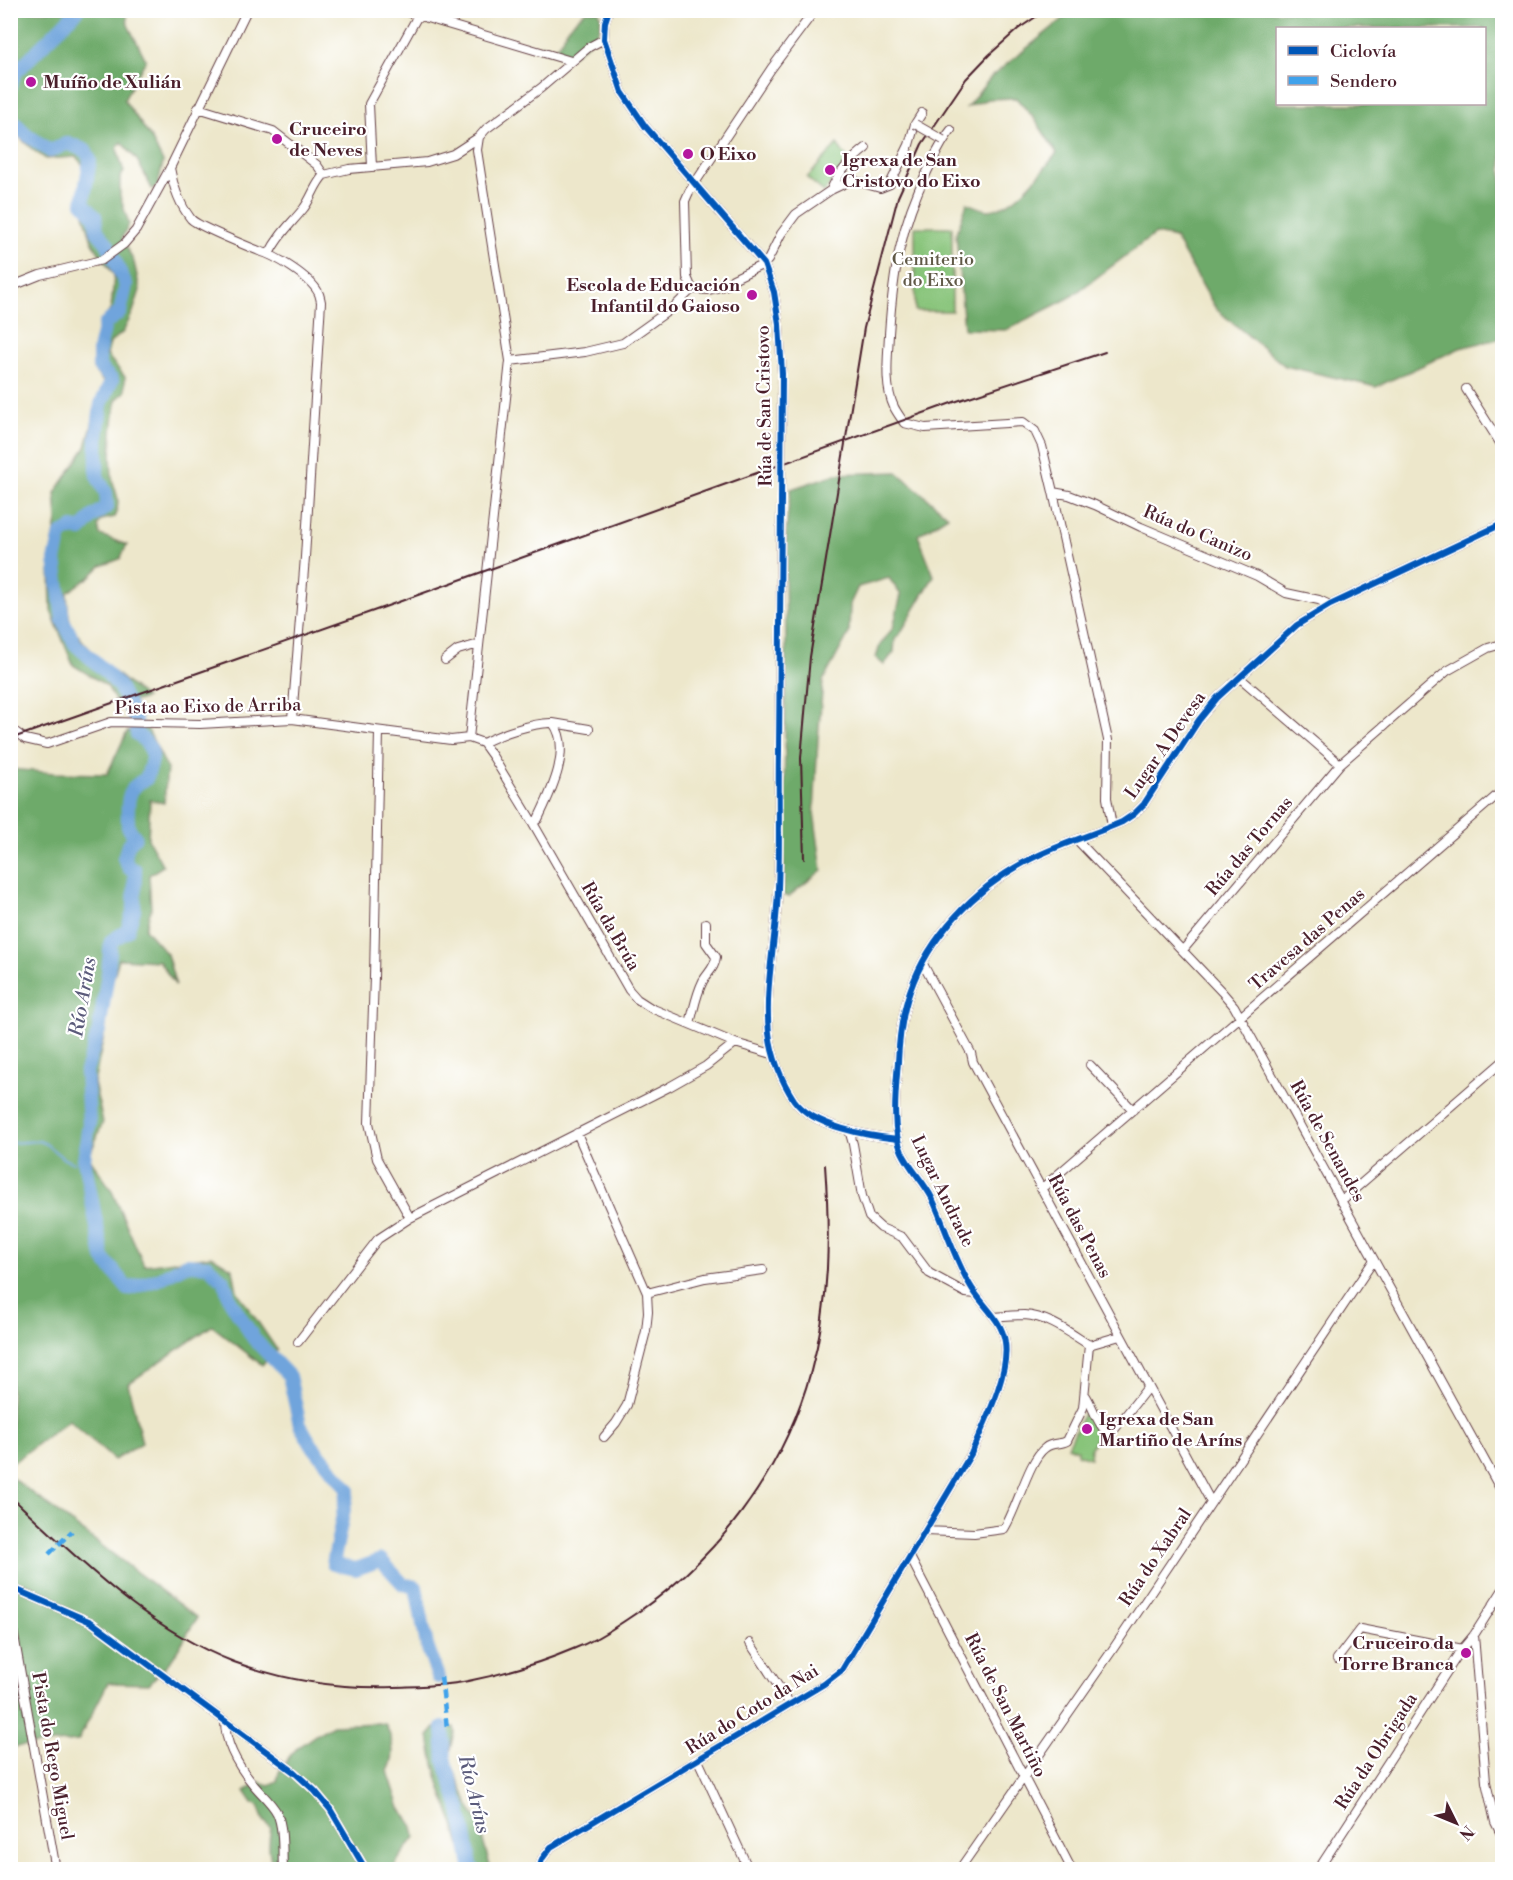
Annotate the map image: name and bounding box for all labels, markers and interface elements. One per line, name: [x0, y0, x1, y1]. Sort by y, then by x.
legend: [1276, 27, 1486, 105]
text: Ciclovía: [1330, 40, 1397, 63]
text: Sendero: [1330, 70, 1397, 93]
place label: Muíño de Xulián: [43, 71, 181, 94]
marker: Muíño de Xulián: [24, 75, 38, 89]
place label: Cruceiro de Neves: [289, 118, 367, 162]
marker: Cruceiro de Neves: [270, 132, 284, 146]
place label: O Eixo: [700, 143, 757, 166]
marker: O Eixo: [681, 147, 695, 161]
place label: Igrexa de San Cristovo do Eixo: [842, 149, 981, 193]
marker: Igrexa de San Cristovo do Eixo: [823, 163, 837, 177]
park label: Cemiterio do Eixo: [892, 248, 974, 292]
place label: Escola de Educación Infantil do Gaioso: [567, 274, 740, 318]
marker: Escola de Educación Infantil do Gaioso: [745, 288, 759, 302]
street label: Rúa de San Cristovo: [752, 325, 777, 487]
street label: Rúa do Canizo: [1140, 500, 1256, 567]
street label: Lugar A Devesa: [1120, 686, 1211, 803]
street label: Pista ao Eixo de Arriba: [115, 693, 302, 720]
street label: Rúa das Tornas: [1201, 792, 1298, 901]
street label: Rúa da Brúa: [576, 878, 646, 976]
street label: Travesa das Penas: [1245, 883, 1370, 996]
water label: Río Aríns: [64, 955, 103, 1040]
street label: Rúa de Senandes: [1285, 1076, 1371, 1206]
street label: Lugar Andrade: [906, 1132, 980, 1251]
street label: Rúa das Penas: [1043, 1170, 1117, 1282]
place label: Igrexa de San Martiño de Aríns: [1099, 1408, 1243, 1452]
marker: Igrexa de San Martiño de Aríns: [1080, 1422, 1094, 1436]
street label: Rúa do Xabral: [1114, 1503, 1197, 1611]
street label: Rúa de San Martiño: [959, 1629, 1052, 1781]
place label: Cruceiro da Torre Branca: [1339, 1632, 1454, 1676]
marker: Cruceiro da Torre Branca: [1459, 1646, 1473, 1660]
street label: Rúa do Coto da Nai: [681, 1659, 823, 1760]
street label: Pista do Rego Miguel: [26, 1670, 79, 1843]
street label: Rúa da Obrigada: [1330, 1688, 1423, 1814]
water label: Río Aríns: [451, 1751, 496, 1837]
north arrow: [1426, 1793, 1486, 1853]
text: N: [1454, 1821, 1478, 1844]

